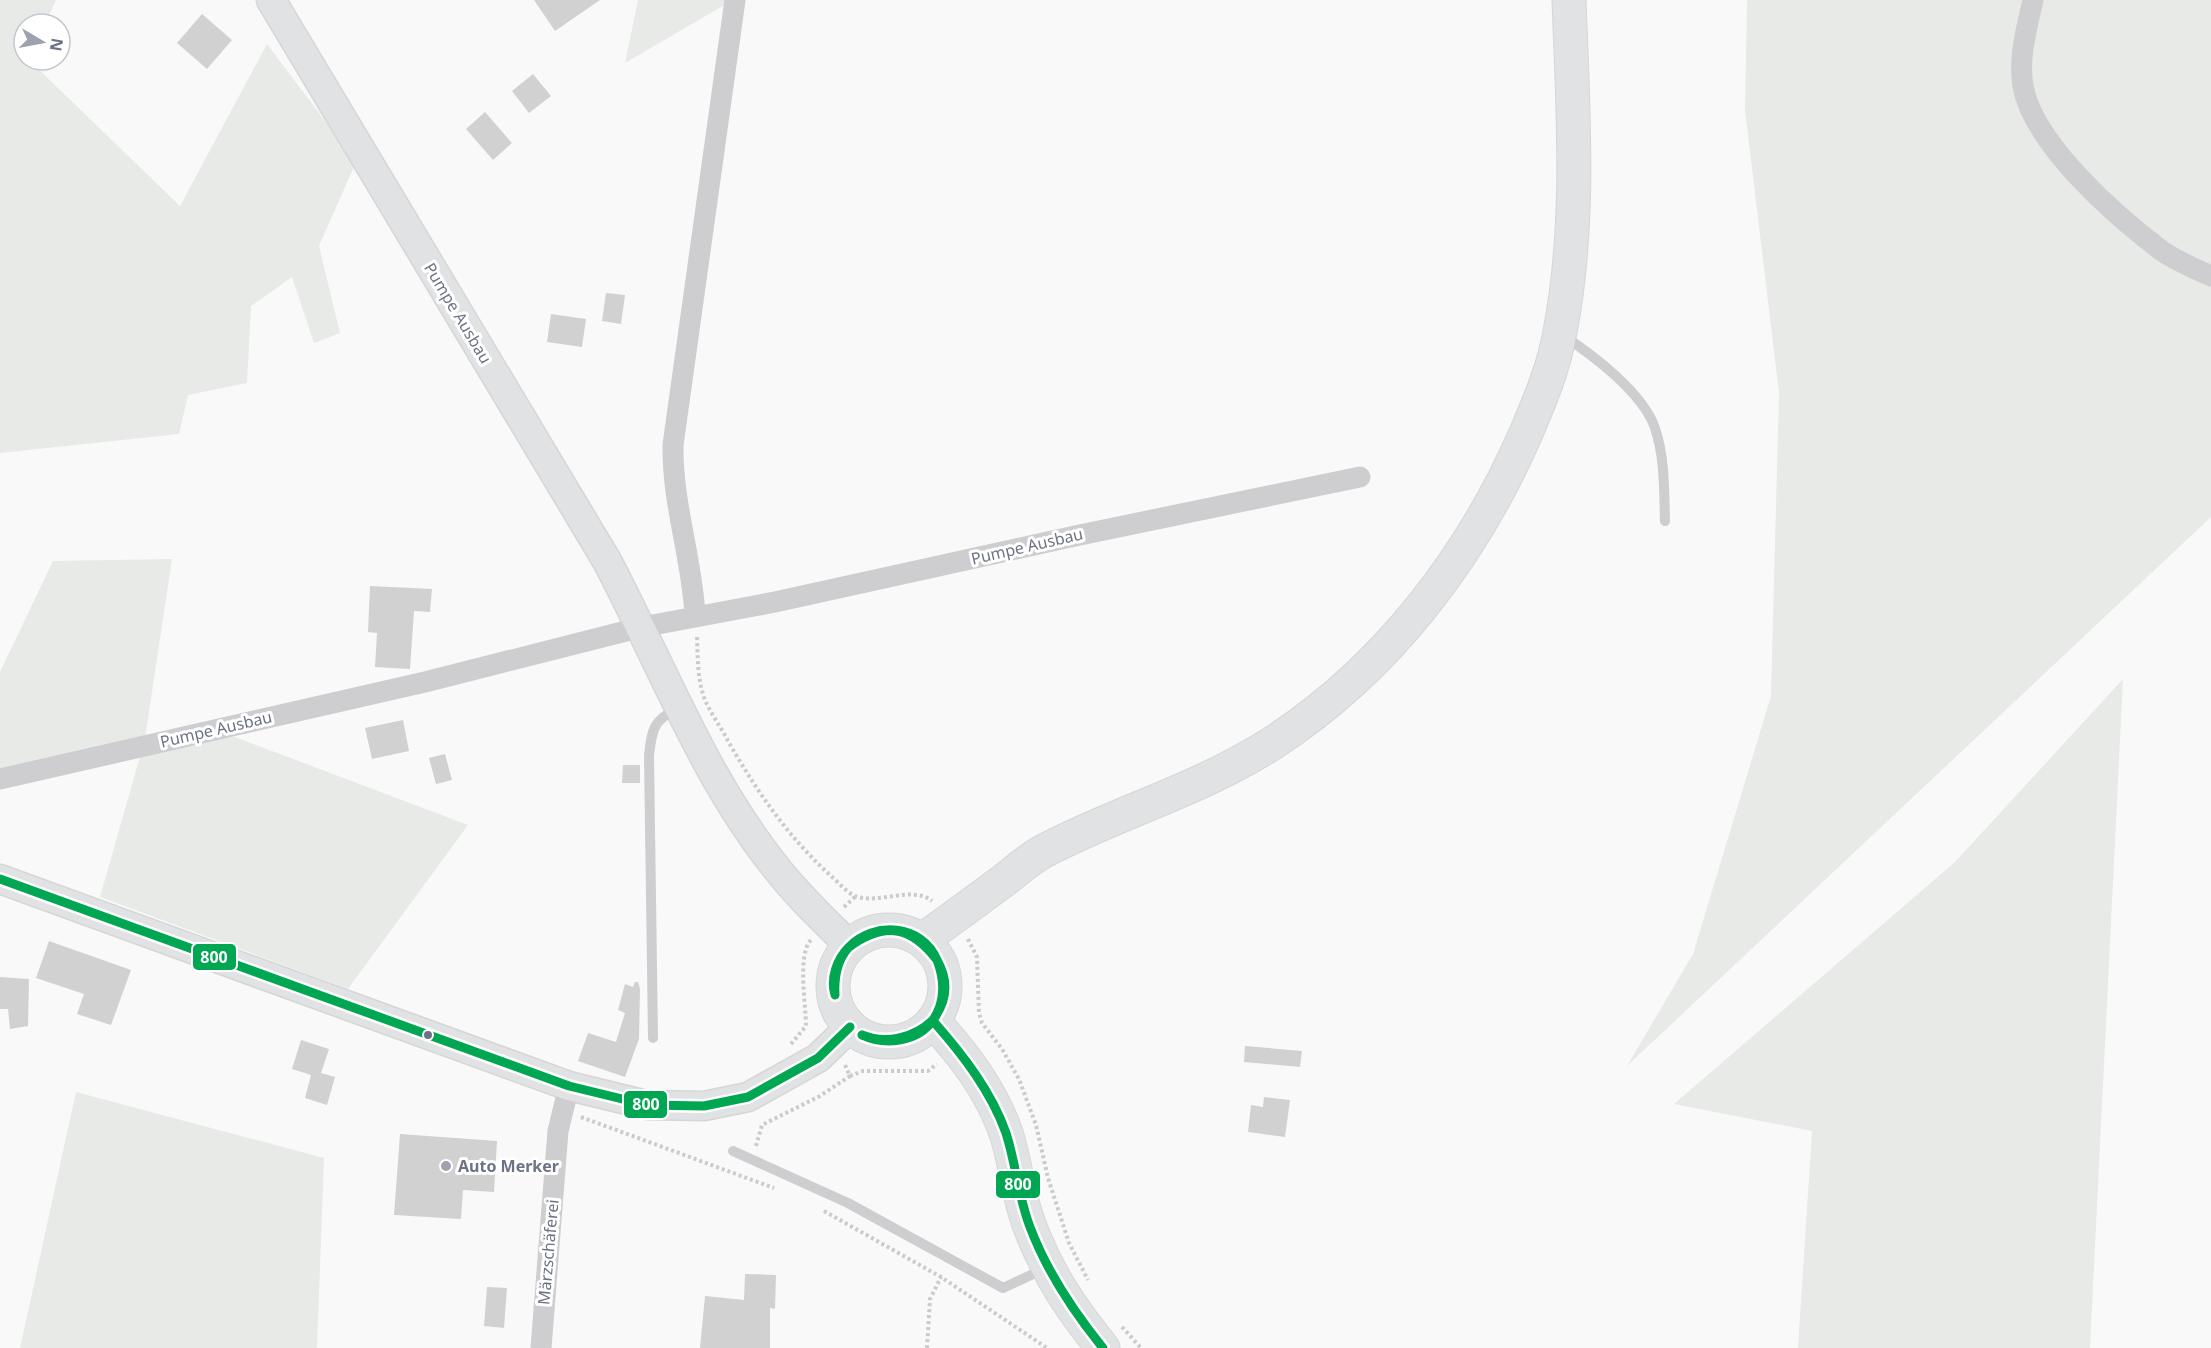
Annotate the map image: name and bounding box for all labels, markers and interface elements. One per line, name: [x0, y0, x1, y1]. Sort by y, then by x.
north arrow: [12, 12, 72, 72]
text: N: [45, 36, 69, 53]
street label: Pumpe Ausbau: [419, 258, 497, 368]
street label: Pumpe Ausbau: [969, 522, 1085, 570]
street label: Pumpe Ausbau: [158, 705, 274, 753]
line badge: 800: [192, 943, 237, 971]
text: 800: [200, 946, 228, 968]
unlabelled marker: [422, 1029, 434, 1041]
line badge: 800: [623, 1090, 668, 1119]
text: 800: [632, 1093, 660, 1115]
place label: Auto Merker: [458, 1155, 559, 1177]
marker: Auto Merker: [439, 1159, 453, 1173]
line badge: 800: [995, 1170, 1041, 1199]
text: 800: [1004, 1173, 1032, 1195]
street label: Märzschäferei: [532, 1198, 564, 1306]

